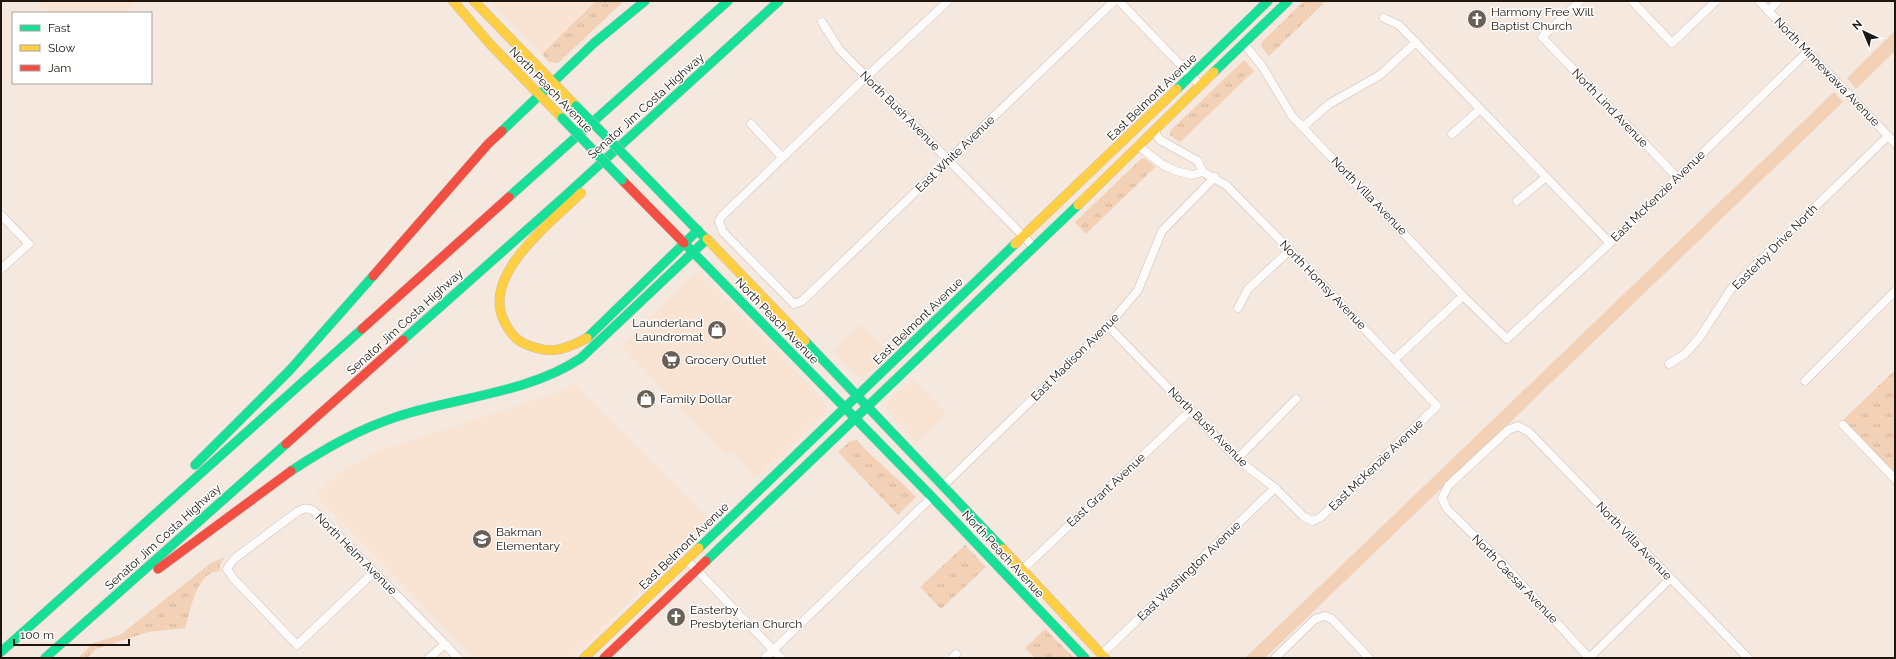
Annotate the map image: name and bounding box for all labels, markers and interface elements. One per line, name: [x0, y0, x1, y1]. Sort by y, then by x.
place label: Harmony Free Will Baptist Church: [1491, 5, 1595, 33]
church icon: Harmony Free Will Baptist Church: [1466, 8, 1488, 30]
legend: [12, 12, 152, 84]
north arrow: [1844, 12, 1884, 52]
street label: North Minnewawa Avenue: [1771, 15, 1883, 129]
text: Fast: [48, 21, 71, 35]
text: Slow: [48, 41, 75, 55]
street label: North Peach Avenue: [506, 44, 596, 136]
street label: Senator Jim Costa Highway: [585, 50, 707, 162]
street label: East Belmont Avenue: [1104, 51, 1200, 143]
text: Jam: [48, 61, 71, 75]
street label: North Lind Avenue: [1569, 66, 1651, 150]
street label: North Bush Avenue: [857, 68, 943, 154]
street label: East White Avenue: [913, 113, 997, 195]
street label: East McKenzie Avenue: [1608, 147, 1708, 245]
street label: North Villa Avenue: [1328, 154, 1410, 238]
street label: Easterby Drive North: [1730, 202, 1820, 292]
street label: North Homsy Avenue: [1277, 238, 1369, 332]
street label: Senator Jim Costa Highway: [344, 266, 466, 378]
street label: North Peach Avenue: [732, 275, 822, 367]
street label: East Belmont Avenue: [870, 275, 966, 367]
street label: East Madison Avenue: [1028, 310, 1122, 404]
place label: Launderland Laundromat: [632, 316, 703, 344]
shop icon: Launderland Laundromat: [706, 319, 728, 341]
supermarket icon: Grocery Outlet: [660, 349, 682, 371]
place label: Grocery Outlet: [685, 353, 766, 367]
street label: North Bush Avenue: [1165, 384, 1251, 470]
shop icon: Family Dollar: [635, 388, 657, 410]
place label: Family Dollar: [660, 392, 733, 406]
street label: East McKenzie Avenue: [1326, 416, 1426, 514]
street label: East Grant Avenue: [1064, 450, 1148, 530]
street label: Senator Jim Costa Highway: [102, 481, 224, 593]
street label: North Villa Avenue: [1593, 499, 1675, 583]
street label: East Belmont Avenue: [636, 500, 732, 592]
street label: North Peach Avenue: [959, 508, 1047, 600]
street label: North Helm Avenue: [312, 510, 400, 598]
street label: East Washington Avenue: [1135, 518, 1243, 624]
place label: Bakman Elementary: [496, 525, 560, 553]
school or university icon: Bakman Elementary: [471, 528, 493, 550]
street label: North Caesar Avenue: [1469, 532, 1561, 626]
place label: Easterby Presbyterian Church: [690, 603, 802, 631]
church icon: Easterby Presbyterian Church: [665, 606, 687, 628]
scale bar: [14, 621, 129, 647]
text: 100 m: [20, 628, 54, 642]

